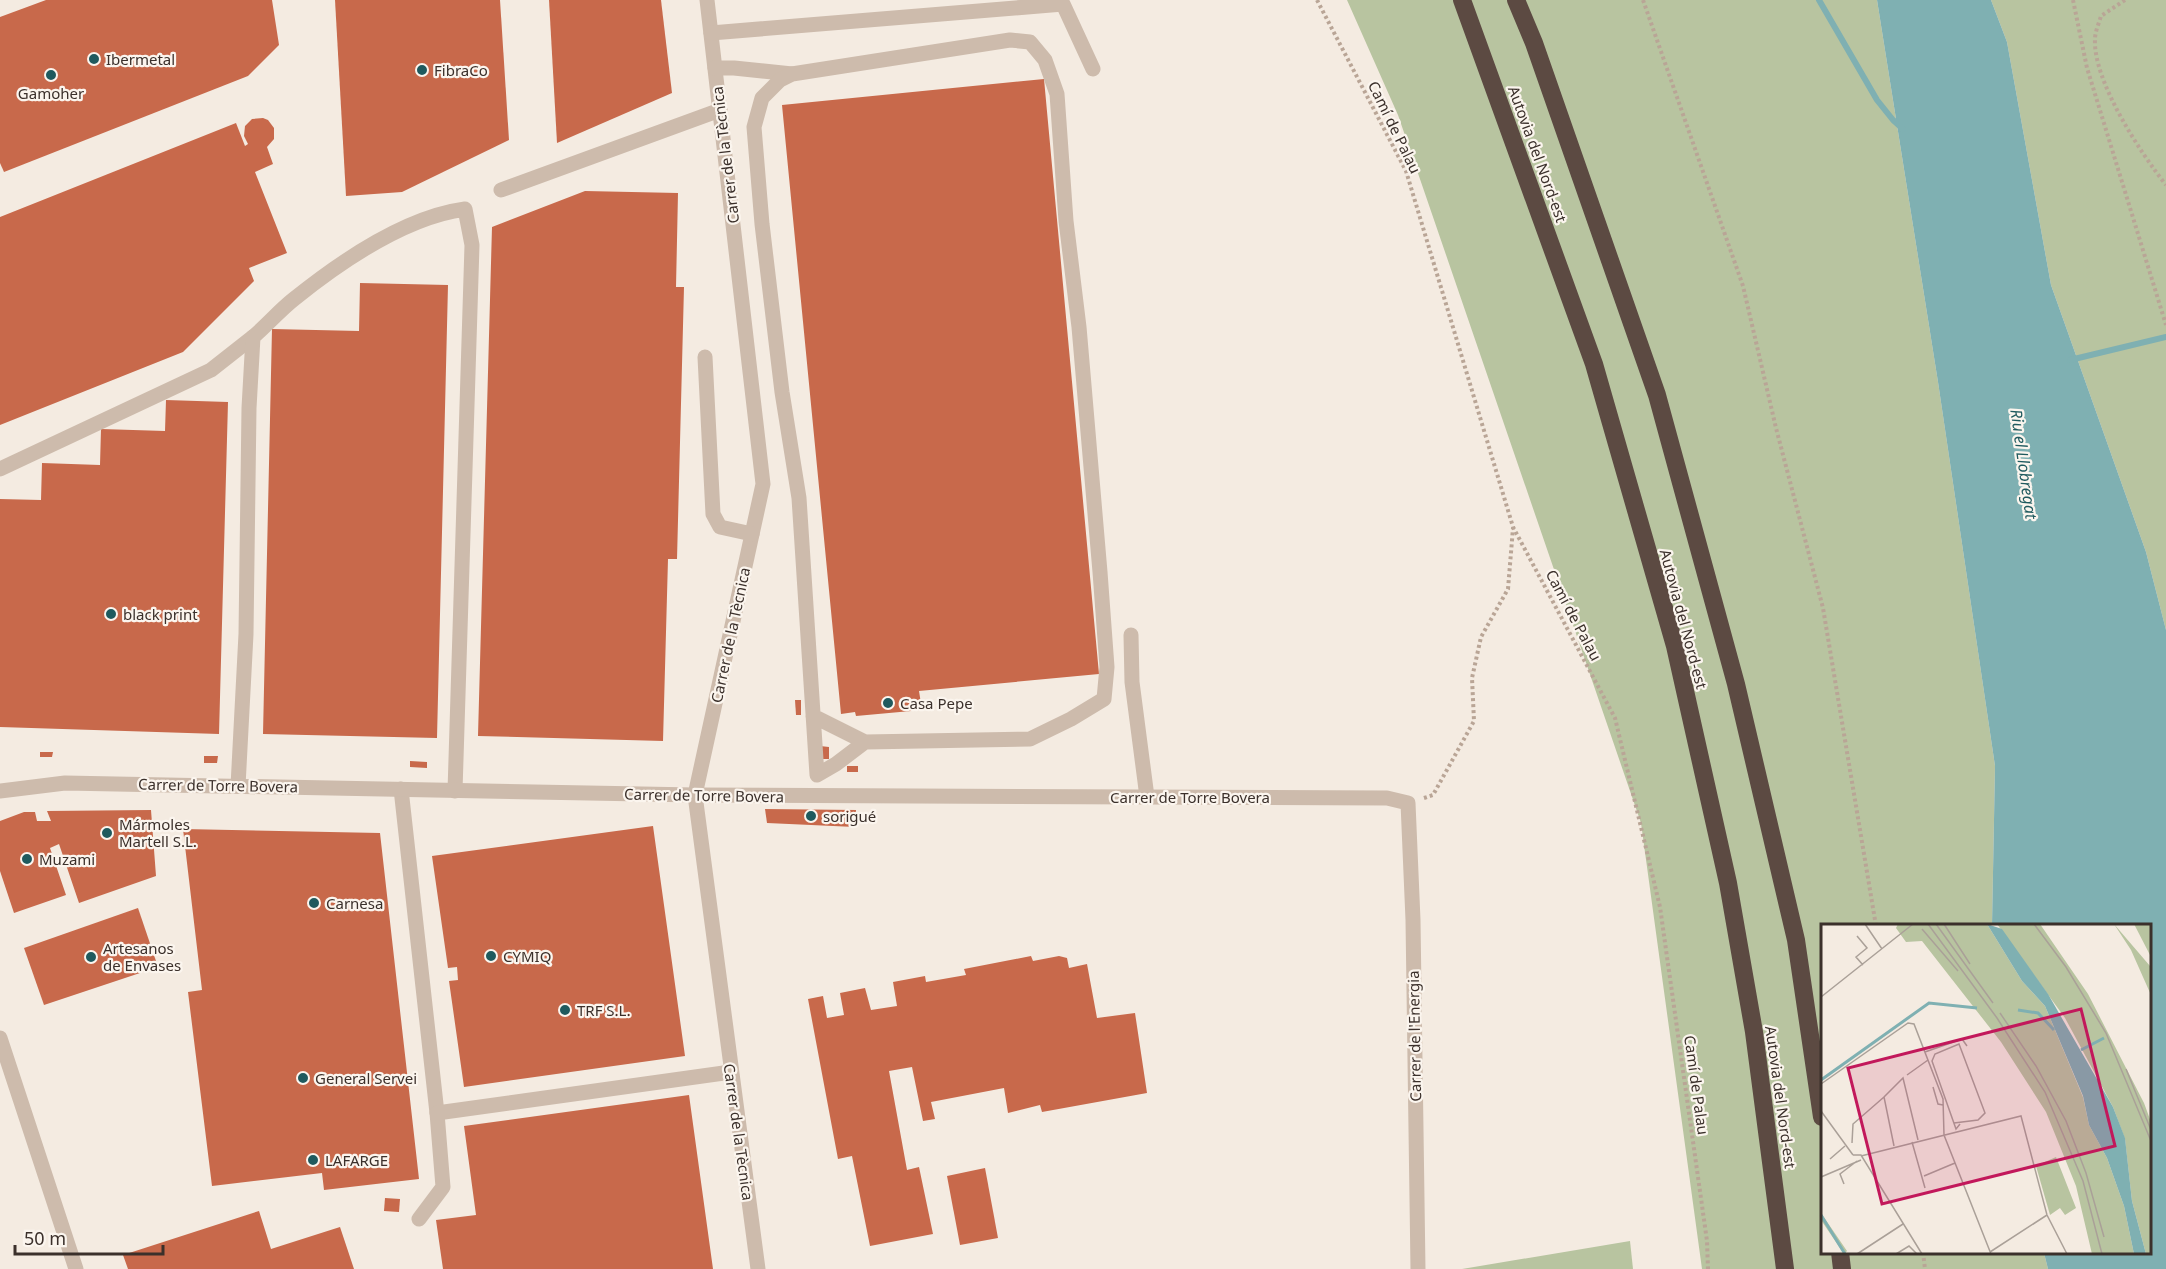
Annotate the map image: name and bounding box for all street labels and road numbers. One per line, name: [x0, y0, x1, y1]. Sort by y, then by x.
street label: Camí de Palau: [1364, 78, 1426, 176]
street label: Autovia del Nord-est: [1504, 83, 1572, 226]
street label: Carrer de la Tècnica: [707, 85, 743, 225]
street label: Autovia del Nord-est: [1656, 547, 1712, 692]
street label: Carrer de la Tècnica: [706, 565, 754, 705]
street label: Camí de Palau: [1542, 566, 1606, 664]
street label: Carrer de Torre Bovera: [138, 774, 298, 796]
street label: Carrer de Torre Bovera: [624, 784, 784, 806]
street label: Carrer de Torre Bovera: [1110, 787, 1270, 807]
street label: Carrer de l'Energia: [1403, 970, 1425, 1102]
street label: Autovia del Nord-est: [1761, 1024, 1801, 1170]
street label: Camí de Palau: [1680, 1034, 1714, 1136]
street label: Carrer de la Tècnica: [719, 1062, 759, 1202]

